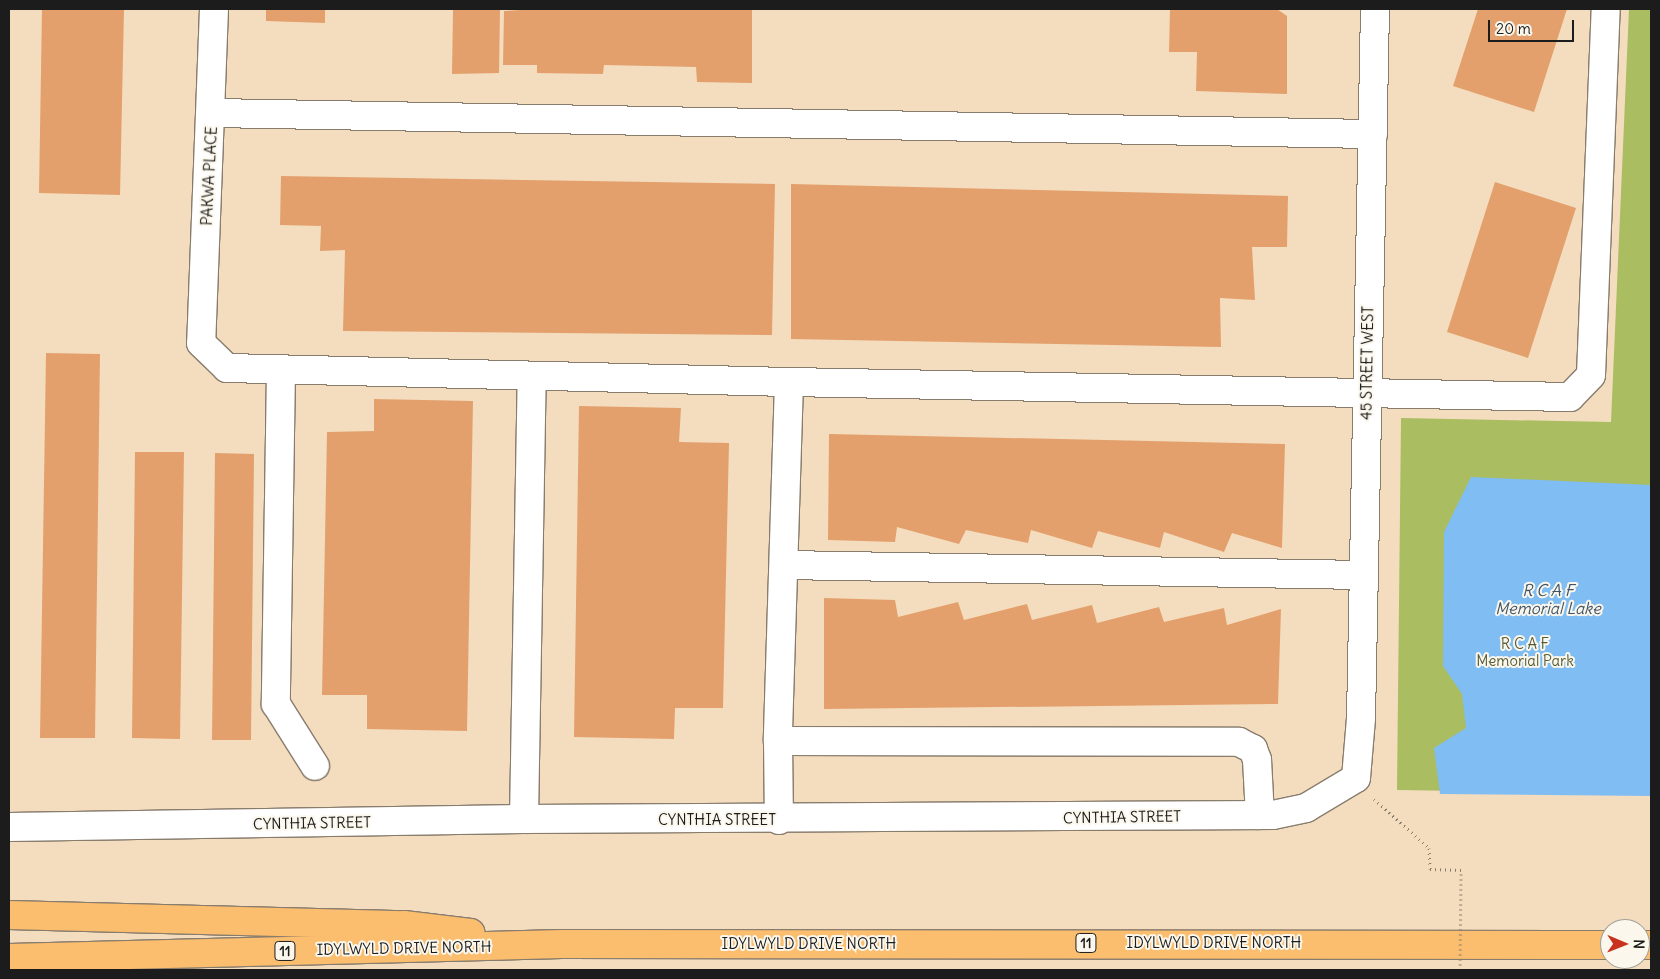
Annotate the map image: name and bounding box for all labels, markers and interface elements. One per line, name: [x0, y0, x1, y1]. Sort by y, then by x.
scale bar: [1490, 10, 1576, 42]
text: 20 m: [1496, 19, 1531, 38]
street label: PAKWA PLACE: [197, 126, 221, 226]
street label: 45 STREET WEST: [1357, 306, 1377, 420]
water label: R C A F Memorial Lake: [1495, 580, 1601, 618]
park label: R C A F Memorial Park: [1476, 634, 1574, 669]
street label: CYNTHIA STREET: [1063, 807, 1181, 827]
street label: CYNTHIA STREET: [658, 811, 776, 829]
street label: CYNTHIA STREET: [253, 813, 371, 833]
north arrow: [1600, 919, 1650, 969]
road number: 11: [1075, 931, 1097, 954]
street label: IDYLWYLD DRIVE NORTH: [1127, 934, 1301, 952]
street label: IDYLWYLD DRIVE NORTH: [722, 935, 896, 953]
street label: IDYLWYLD DRIVE NORTH: [316, 937, 492, 959]
road number: 11: [274, 939, 296, 962]
text: N: [1630, 939, 1648, 949]

